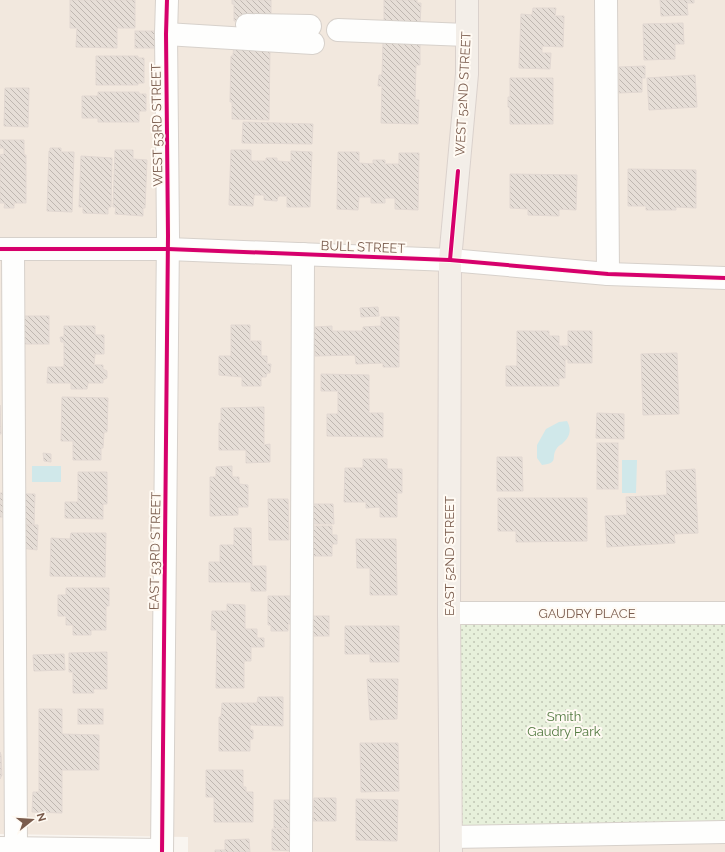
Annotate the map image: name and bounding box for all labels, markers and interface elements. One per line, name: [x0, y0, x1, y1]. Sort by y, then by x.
street label: WEST 52ND STREET: [452, 31, 474, 157]
street label: WEST 53RD STREET: [148, 63, 166, 187]
street label: BULL STREET: [320, 238, 406, 256]
street label: EAST 53RD STREET: [146, 492, 164, 610]
street label: EAST 52ND STREET: [442, 496, 457, 616]
street label: GAUDRY PLACE: [538, 606, 636, 621]
park label: Smith Gaudry Park: [527, 709, 601, 739]
north arrow: [12, 800, 52, 840]
text: N: [34, 811, 49, 823]

